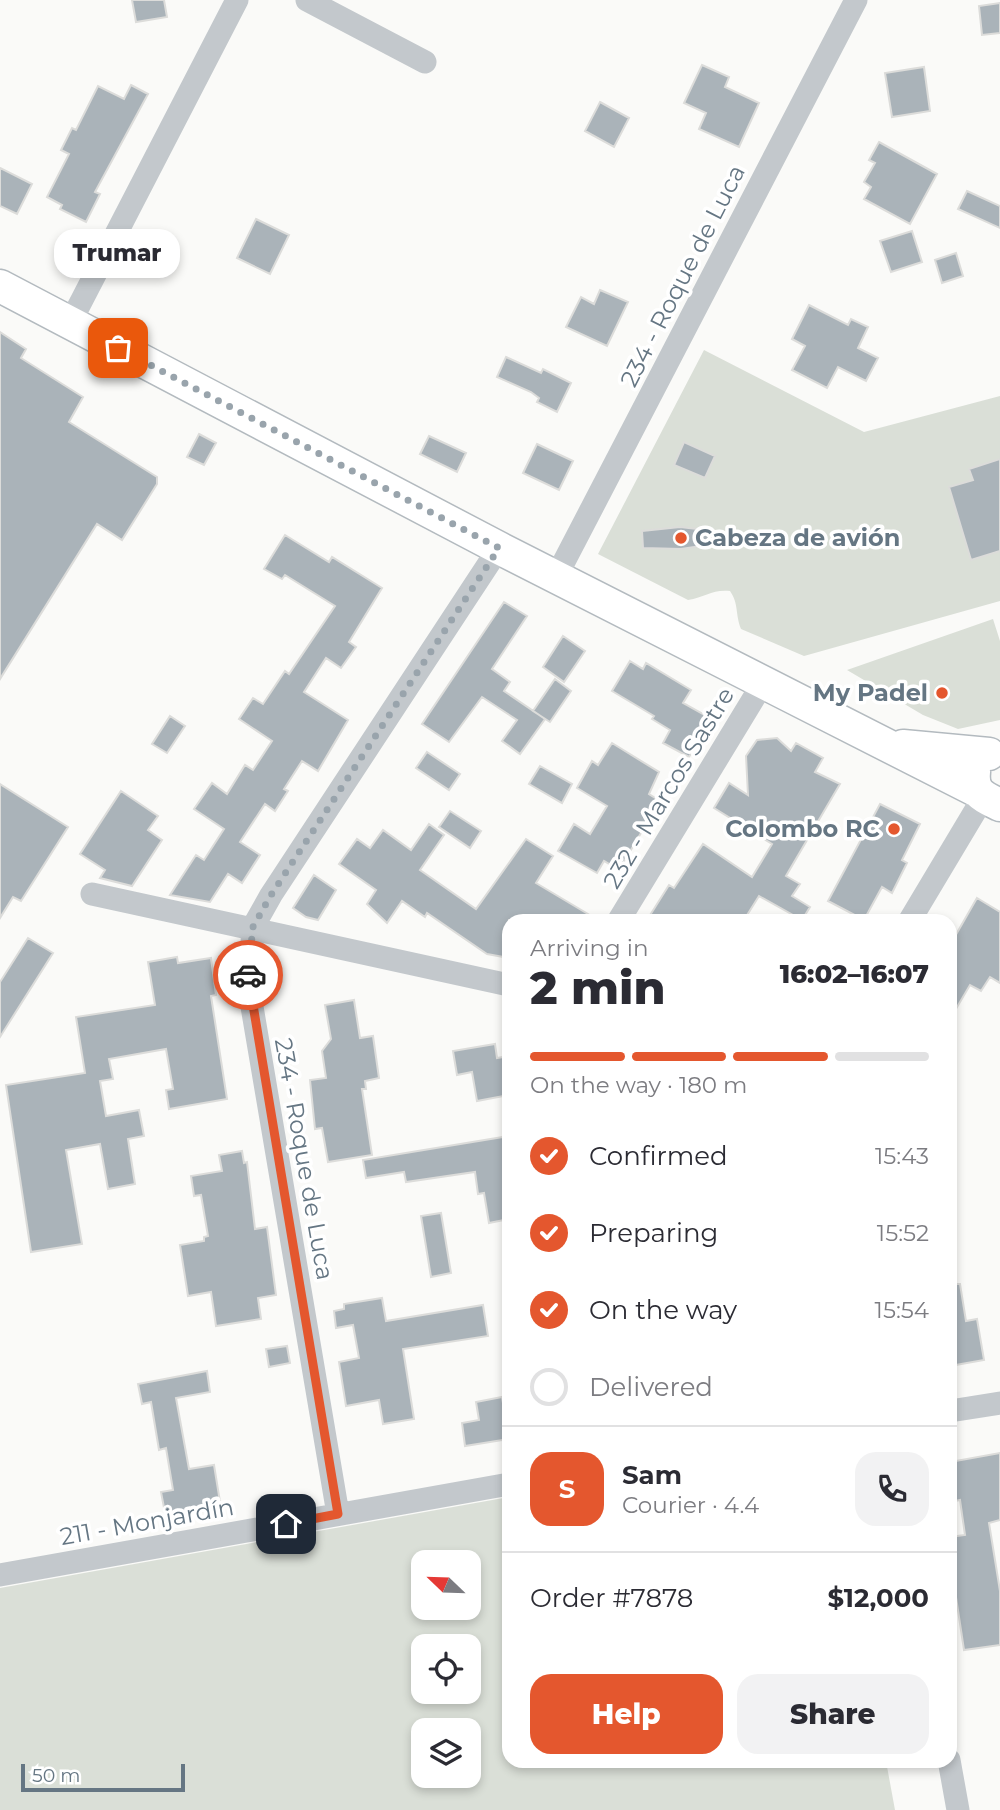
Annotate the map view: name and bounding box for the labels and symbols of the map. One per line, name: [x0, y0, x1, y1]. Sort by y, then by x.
street label: 234 - Roque de Luca: [614, 160, 751, 392]
callout: Trumar: [55, 229, 181, 278]
pin: [88, 318, 148, 378]
place label: Cabeza de avión: [695, 523, 900, 552]
marker: Cabeza de avión: [673, 530, 689, 546]
place label: My Padel: [813, 678, 928, 707]
street label: 232 - Marcos Sastre: [597, 682, 740, 894]
marker: My Padel: [934, 685, 950, 701]
place label: Colombo RC: [725, 814, 880, 843]
marker: Colombo RC: [886, 821, 902, 837]
courier: [213, 940, 283, 1010]
street label: 234 - Roque de Luca: [269, 1036, 340, 1282]
street label: 211 - Monjardín: [58, 1492, 236, 1551]
pin: [256, 1494, 316, 1554]
north arrow: [411, 1550, 481, 1620]
scale bar: [21, 1761, 186, 1793]

